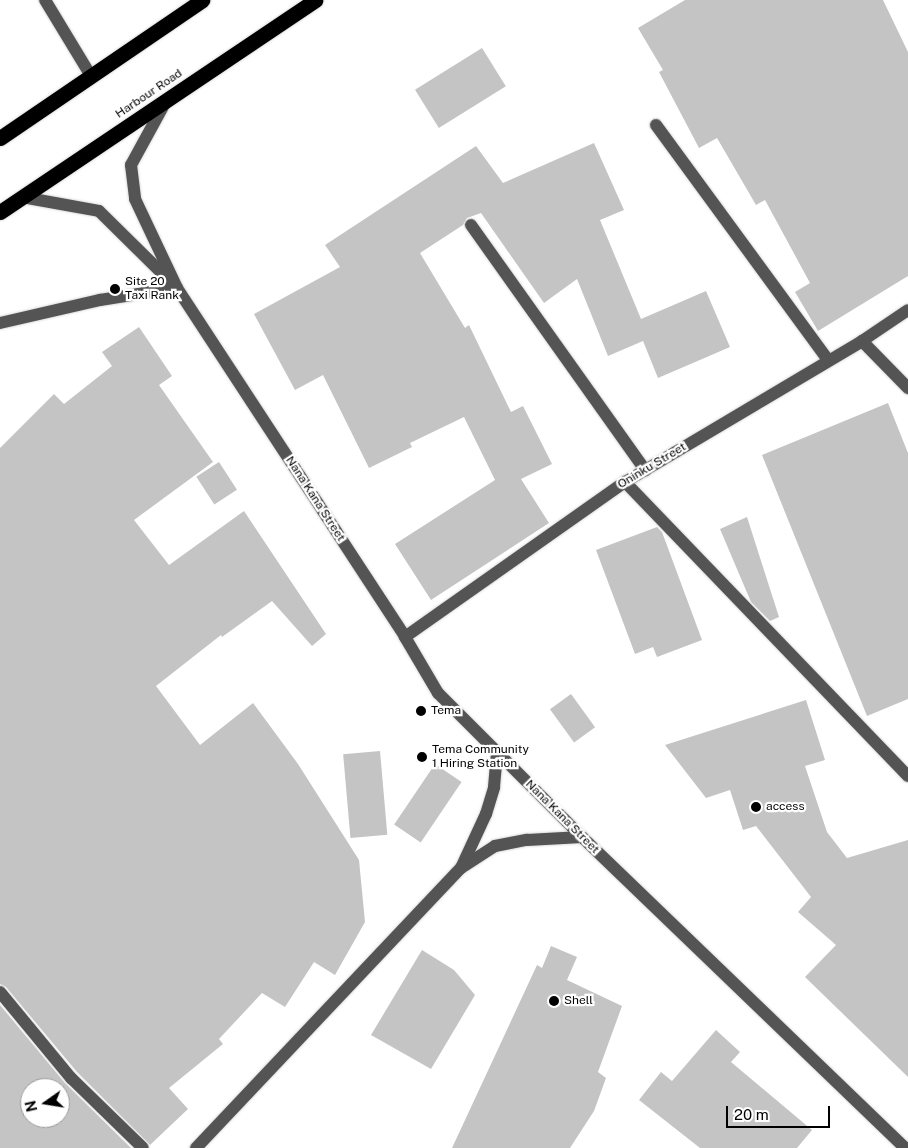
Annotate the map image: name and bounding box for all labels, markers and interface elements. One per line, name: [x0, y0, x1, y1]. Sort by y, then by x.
street label: Harbour Road: [113, 66, 185, 122]
place label: Site 20 Taxi Rank: [125, 275, 179, 303]
marker: Site 20 Taxi Rank: [109, 283, 121, 295]
street label: Oninku Street: [615, 440, 689, 492]
street label: Nana Kana Street: [282, 454, 348, 544]
place label: Tema: [431, 704, 461, 718]
marker: Tema: [415, 705, 427, 717]
place label: Tema Community 1 Hiring Station: [432, 743, 529, 771]
marker: Tema Community 1 Hiring Station: [416, 751, 428, 763]
street label: Nana Kana Street: [522, 777, 602, 857]
place label: access: [766, 800, 804, 814]
marker: access: [750, 801, 762, 813]
place label: Shell: [564, 994, 593, 1008]
marker: Shell: [548, 995, 560, 1007]
north arrow: [20, 1078, 70, 1128]
scale bar: [728, 1096, 832, 1128]
text: N: [22, 1099, 40, 1113]
text: 20 m: [734, 1106, 769, 1123]

